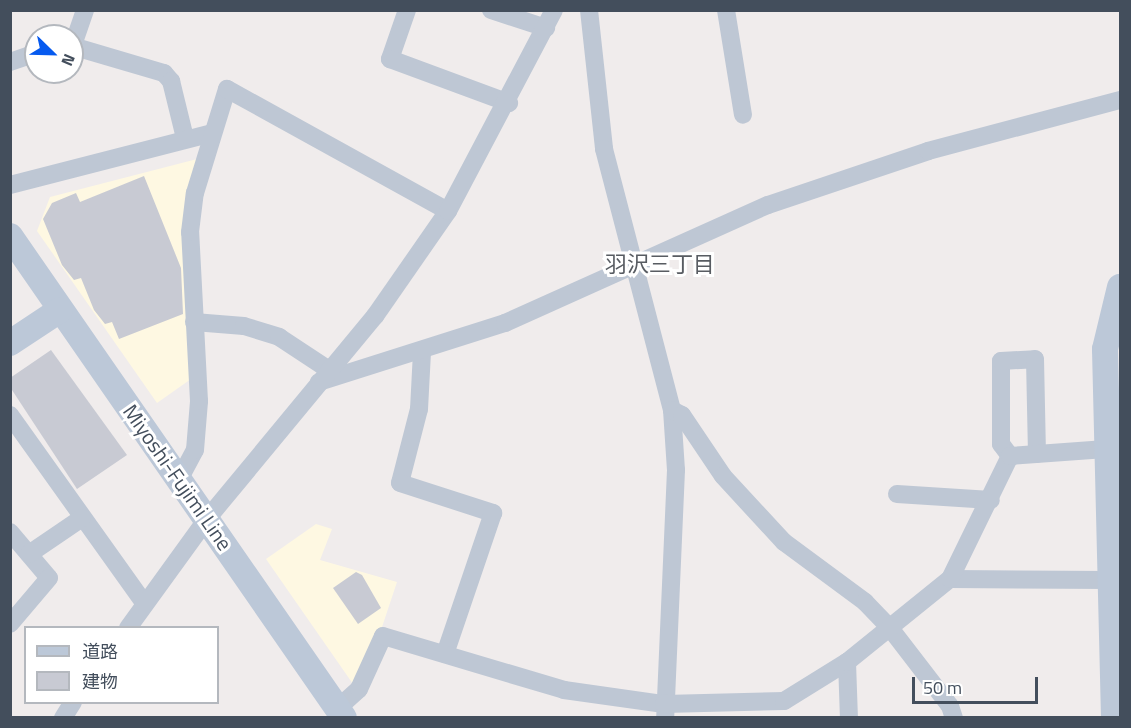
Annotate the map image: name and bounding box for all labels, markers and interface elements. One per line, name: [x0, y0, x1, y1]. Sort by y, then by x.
north arrow: [24, 24, 84, 84]
text: N: [56, 50, 82, 70]
district label: 羽沢三丁目: [605, 252, 715, 278]
street label: Miyoshi-Fujimi Line: [118, 399, 238, 555]
legend: [24, 626, 219, 704]
text: 道路: [82, 638, 118, 665]
scale bar: [915, 665, 1041, 703]
text: 建物: [82, 668, 118, 695]
text: 50 m: [923, 674, 962, 701]

